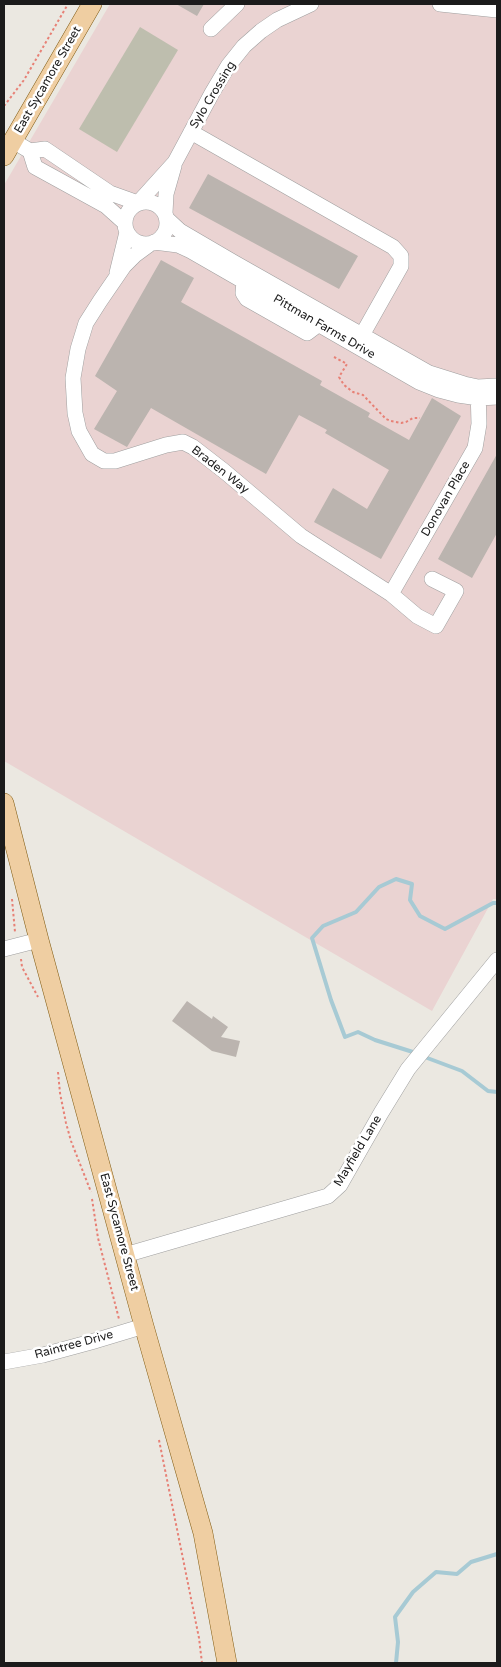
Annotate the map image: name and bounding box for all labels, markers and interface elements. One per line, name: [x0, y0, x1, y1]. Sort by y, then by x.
street label: East Sycamore Street: [11, 24, 85, 136]
street label: Sylo Crossing: [187, 59, 239, 131]
street label: Pittman Farms Drive: [270, 292, 378, 362]
street label: Braden Way: [188, 443, 252, 497]
street label: Donovan Place: [419, 459, 473, 539]
street label: Mayfield Lane: [331, 1113, 385, 1189]
street label: East Sycamore Street: [96, 1172, 142, 1292]
street label: Raintree Drive: [33, 1328, 115, 1362]

